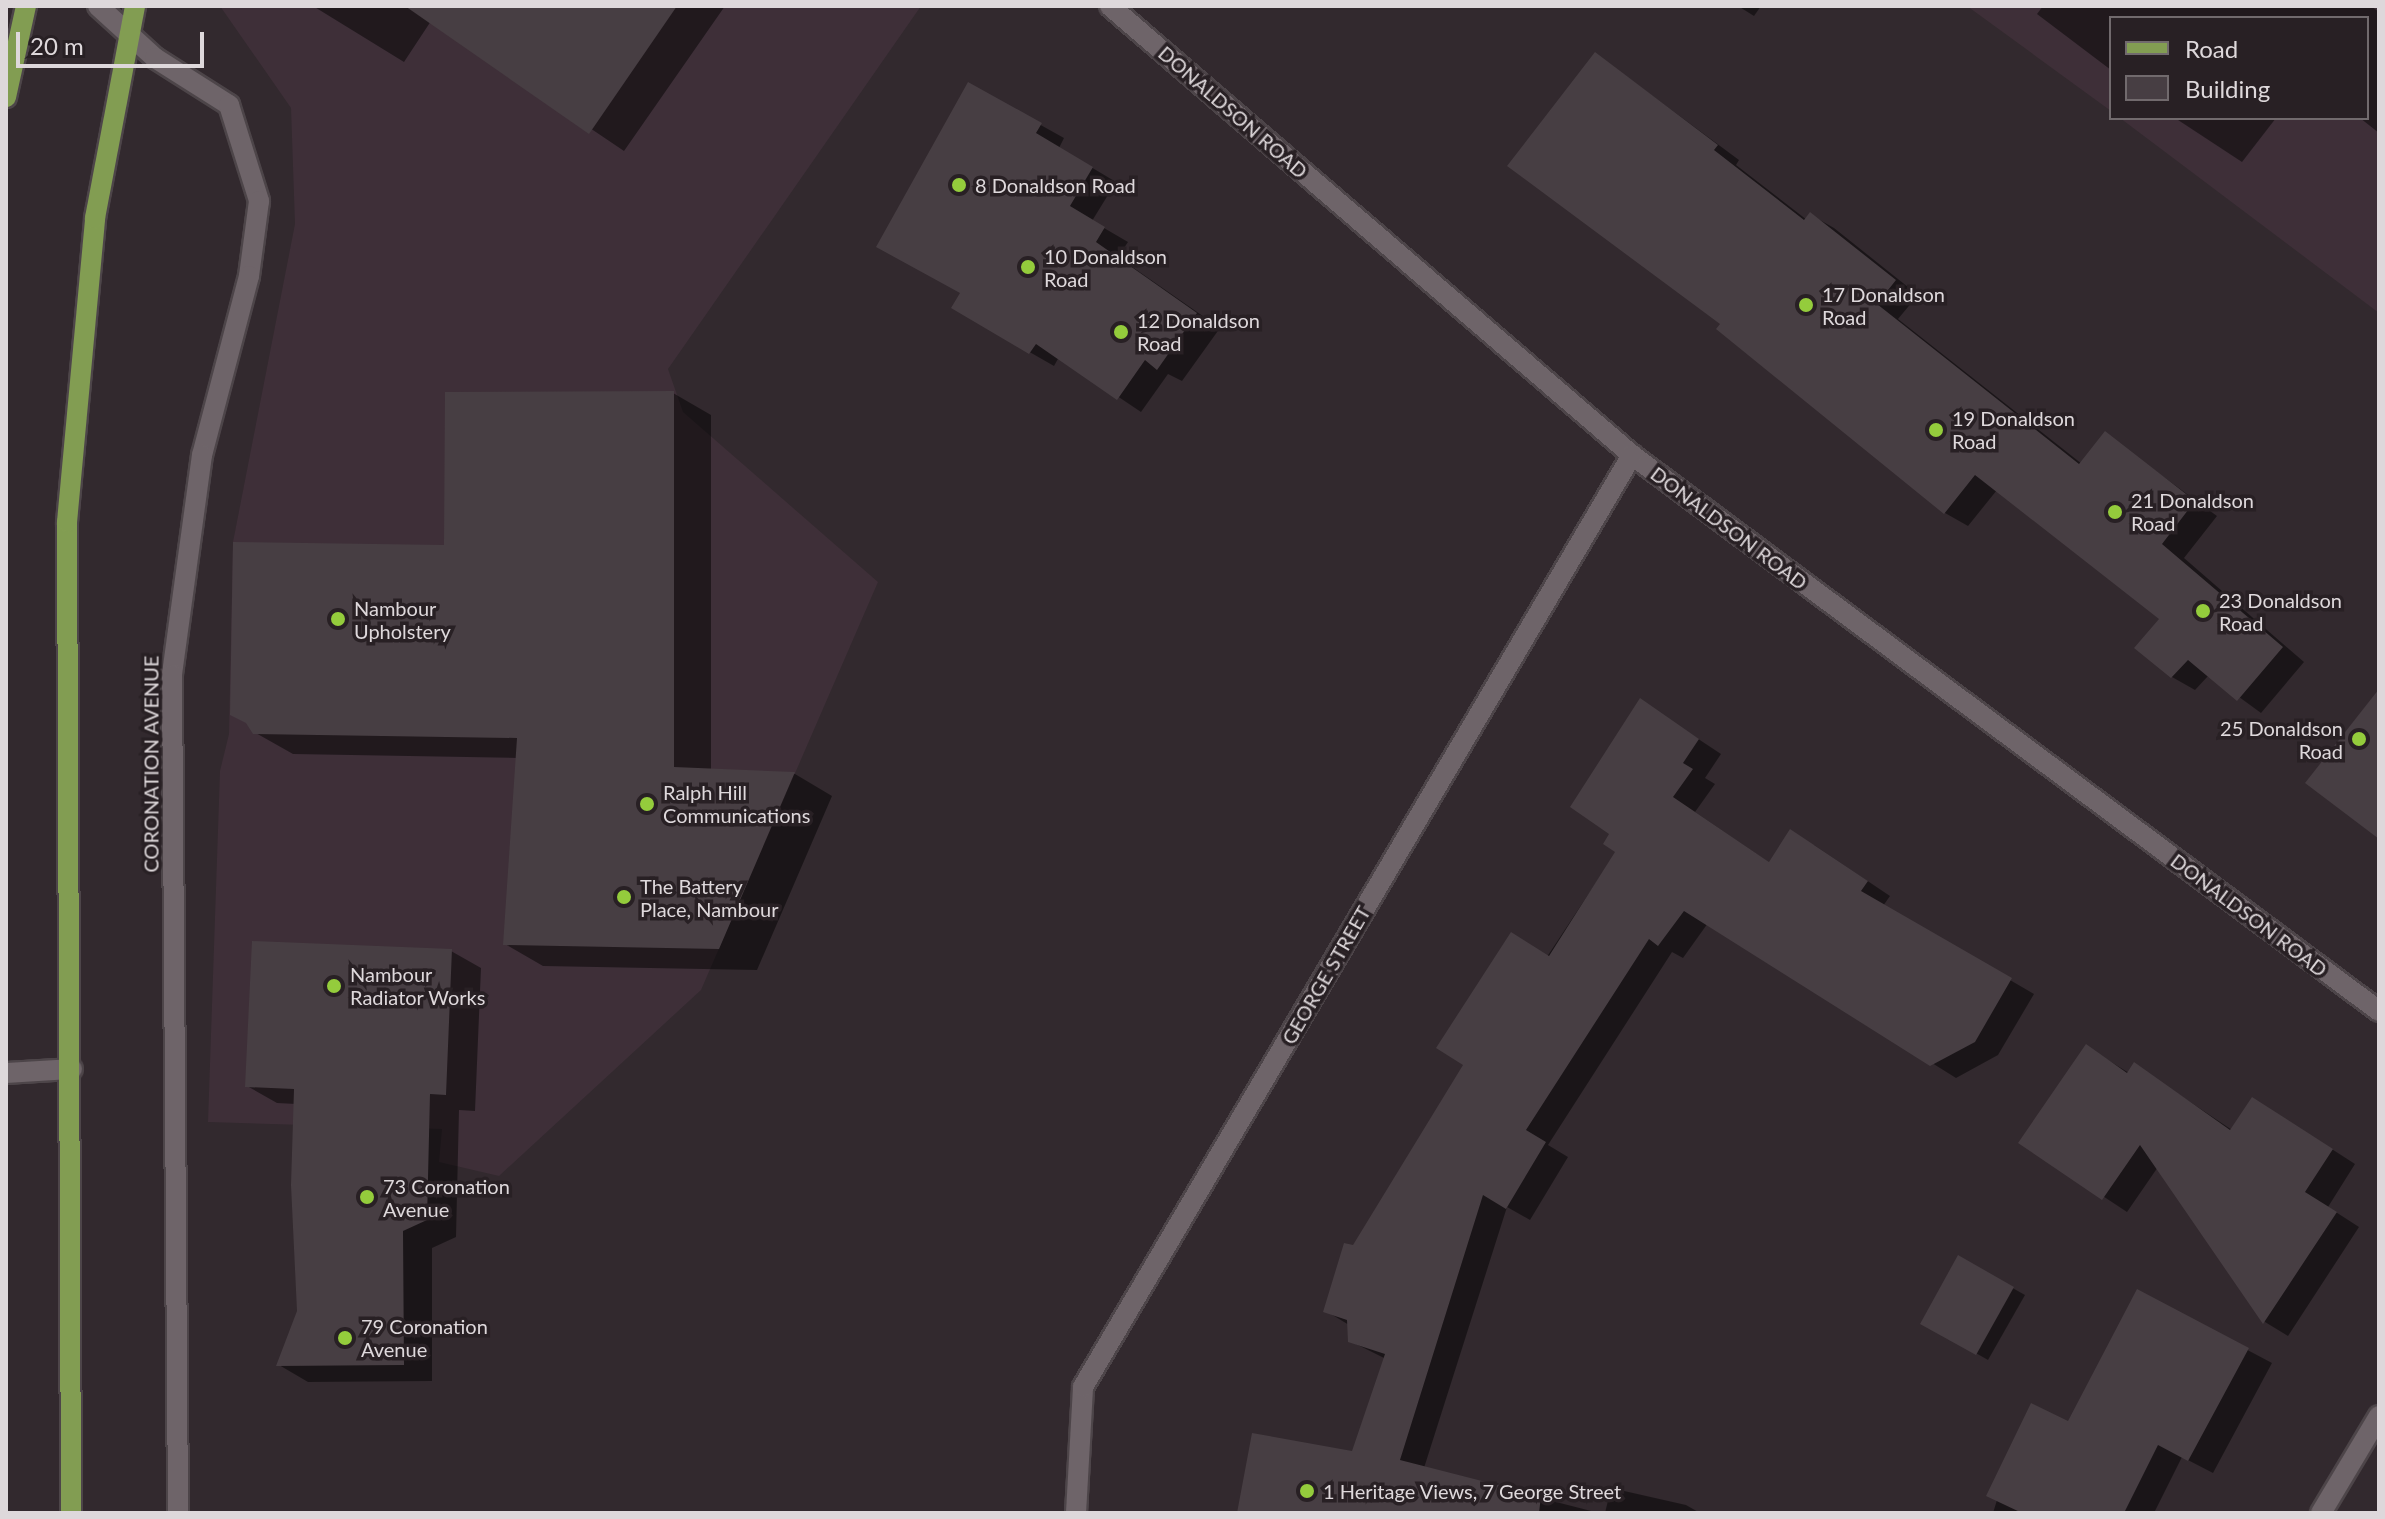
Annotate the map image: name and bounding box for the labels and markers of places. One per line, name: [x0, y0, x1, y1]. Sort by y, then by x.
place label: 8 Donaldson Road: [975, 173, 1136, 197]
marker: 8 Donaldson Road: [950, 176, 968, 194]
place label: 10 Donaldson Road: [1044, 244, 1167, 291]
marker: 10 Donaldson Road: [1019, 258, 1037, 276]
place label: 17 Donaldson Road: [1822, 282, 1945, 329]
marker: 17 Donaldson Road: [1797, 296, 1815, 314]
place label: 12 Donaldson Road: [1137, 308, 1260, 355]
marker: 12 Donaldson Road: [1112, 323, 1130, 341]
place label: 19 Donaldson Road: [1952, 406, 2075, 453]
marker: 19 Donaldson Road: [1927, 421, 1945, 439]
place label: 21 Donaldson Road: [2131, 488, 2254, 535]
marker: 21 Donaldson Road: [2106, 503, 2124, 521]
place label: 23 Donaldson Road: [2219, 588, 2342, 635]
place label: Nambour Upholstery: [354, 596, 451, 643]
marker: 23 Donaldson Road: [2194, 602, 2212, 620]
marker: Nambour Upholstery: [329, 610, 347, 628]
place label: 25 Donaldson Road: [2220, 716, 2343, 763]
marker: 25 Donaldson Road: [2350, 730, 2368, 748]
place label: Ralph Hill Communications: [663, 780, 810, 827]
marker: Ralph Hill Communications: [638, 795, 656, 813]
place label: The Battery Place, Nambour: [640, 874, 779, 921]
marker: The Battery Place, Nambour: [615, 888, 633, 906]
place label: Nambour Radiator Works: [350, 962, 486, 1009]
marker: Nambour Radiator Works: [325, 977, 343, 995]
place label: 73 Coronation Avenue: [383, 1174, 510, 1221]
marker: 73 Coronation Avenue: [358, 1188, 376, 1206]
place label: 79 Coronation Avenue: [361, 1314, 488, 1361]
marker: 79 Coronation Avenue: [336, 1329, 354, 1347]
place label: 1 Heritage Views, 7 George Street: [1323, 1479, 1622, 1503]
marker: 1 Heritage Views, 7 George Street: [1298, 1482, 1316, 1500]

